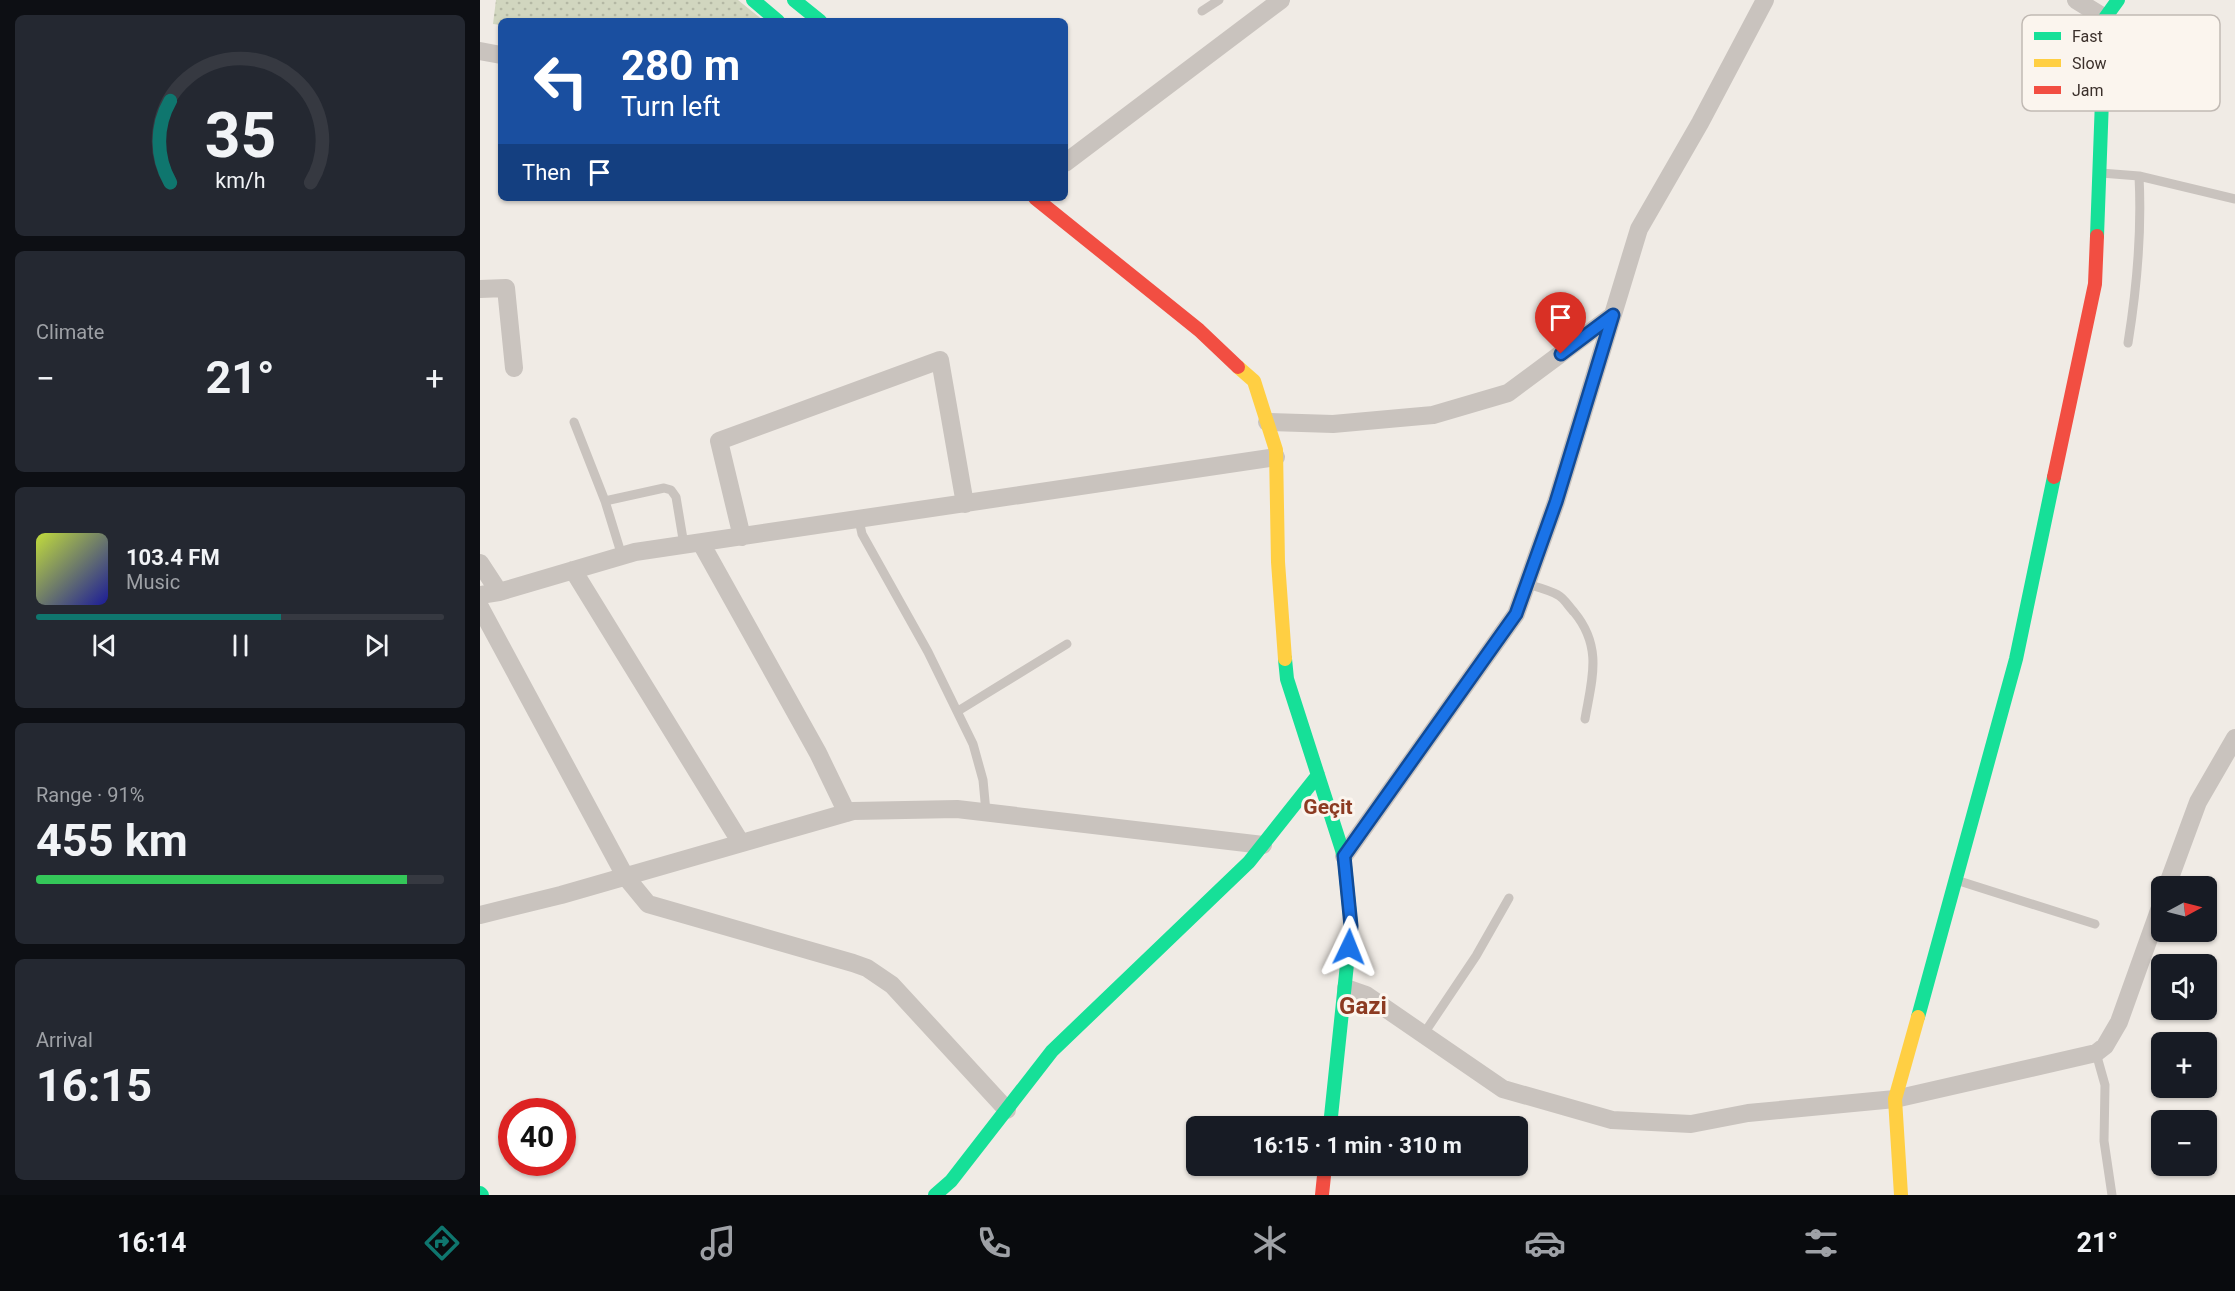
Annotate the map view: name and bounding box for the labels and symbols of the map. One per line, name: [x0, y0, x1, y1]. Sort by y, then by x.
legend: [2022, 15, 2220, 111]
text: Fast: [2072, 27, 2103, 46]
text: Slow: [2072, 54, 2107, 73]
text: Jam: [2072, 81, 2104, 100]
pin: [1535, 292, 1586, 354]
district label: Geçit: [1303, 795, 1353, 819]
north arrow: [2151, 876, 2217, 942]
position arrow: [1317, 915, 1381, 979]
district label: Gazi: [1339, 992, 1387, 1020]
speed limit sign: 40: [498, 1098, 576, 1176]

